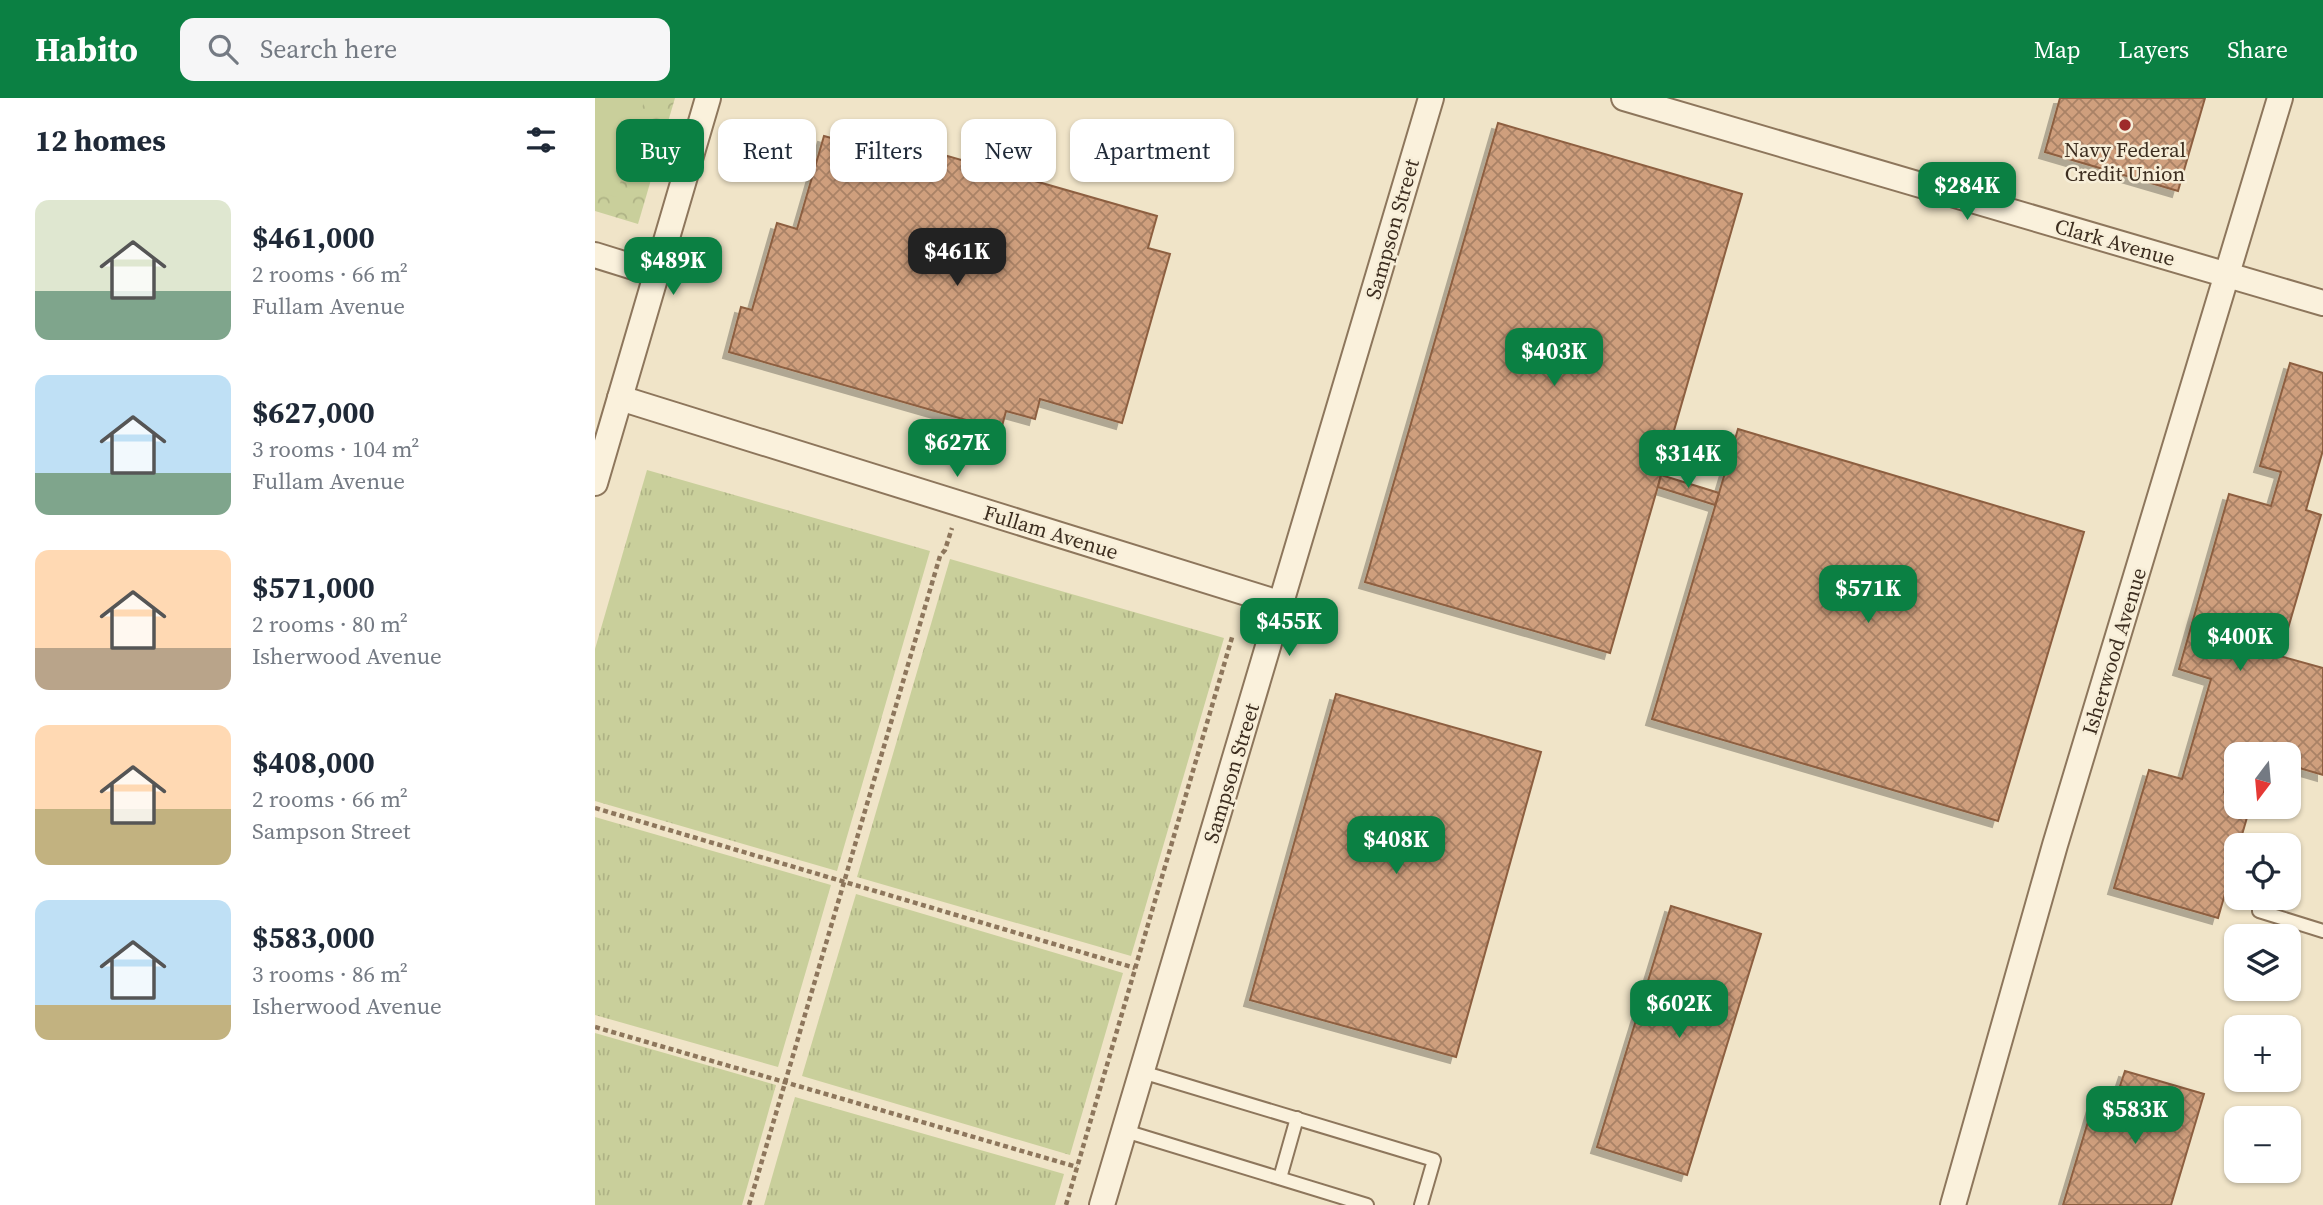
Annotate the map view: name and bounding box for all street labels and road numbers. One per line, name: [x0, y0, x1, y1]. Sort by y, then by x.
street label: Sampson Street: [1358, 155, 1426, 303]
street label: Clark Avenue: [2051, 211, 2179, 273]
street label: Fullam Avenue: [980, 498, 1122, 566]
street label: Isherwood Avenue: [2075, 564, 2153, 738]
street label: Sampson Street: [1196, 699, 1266, 846]

